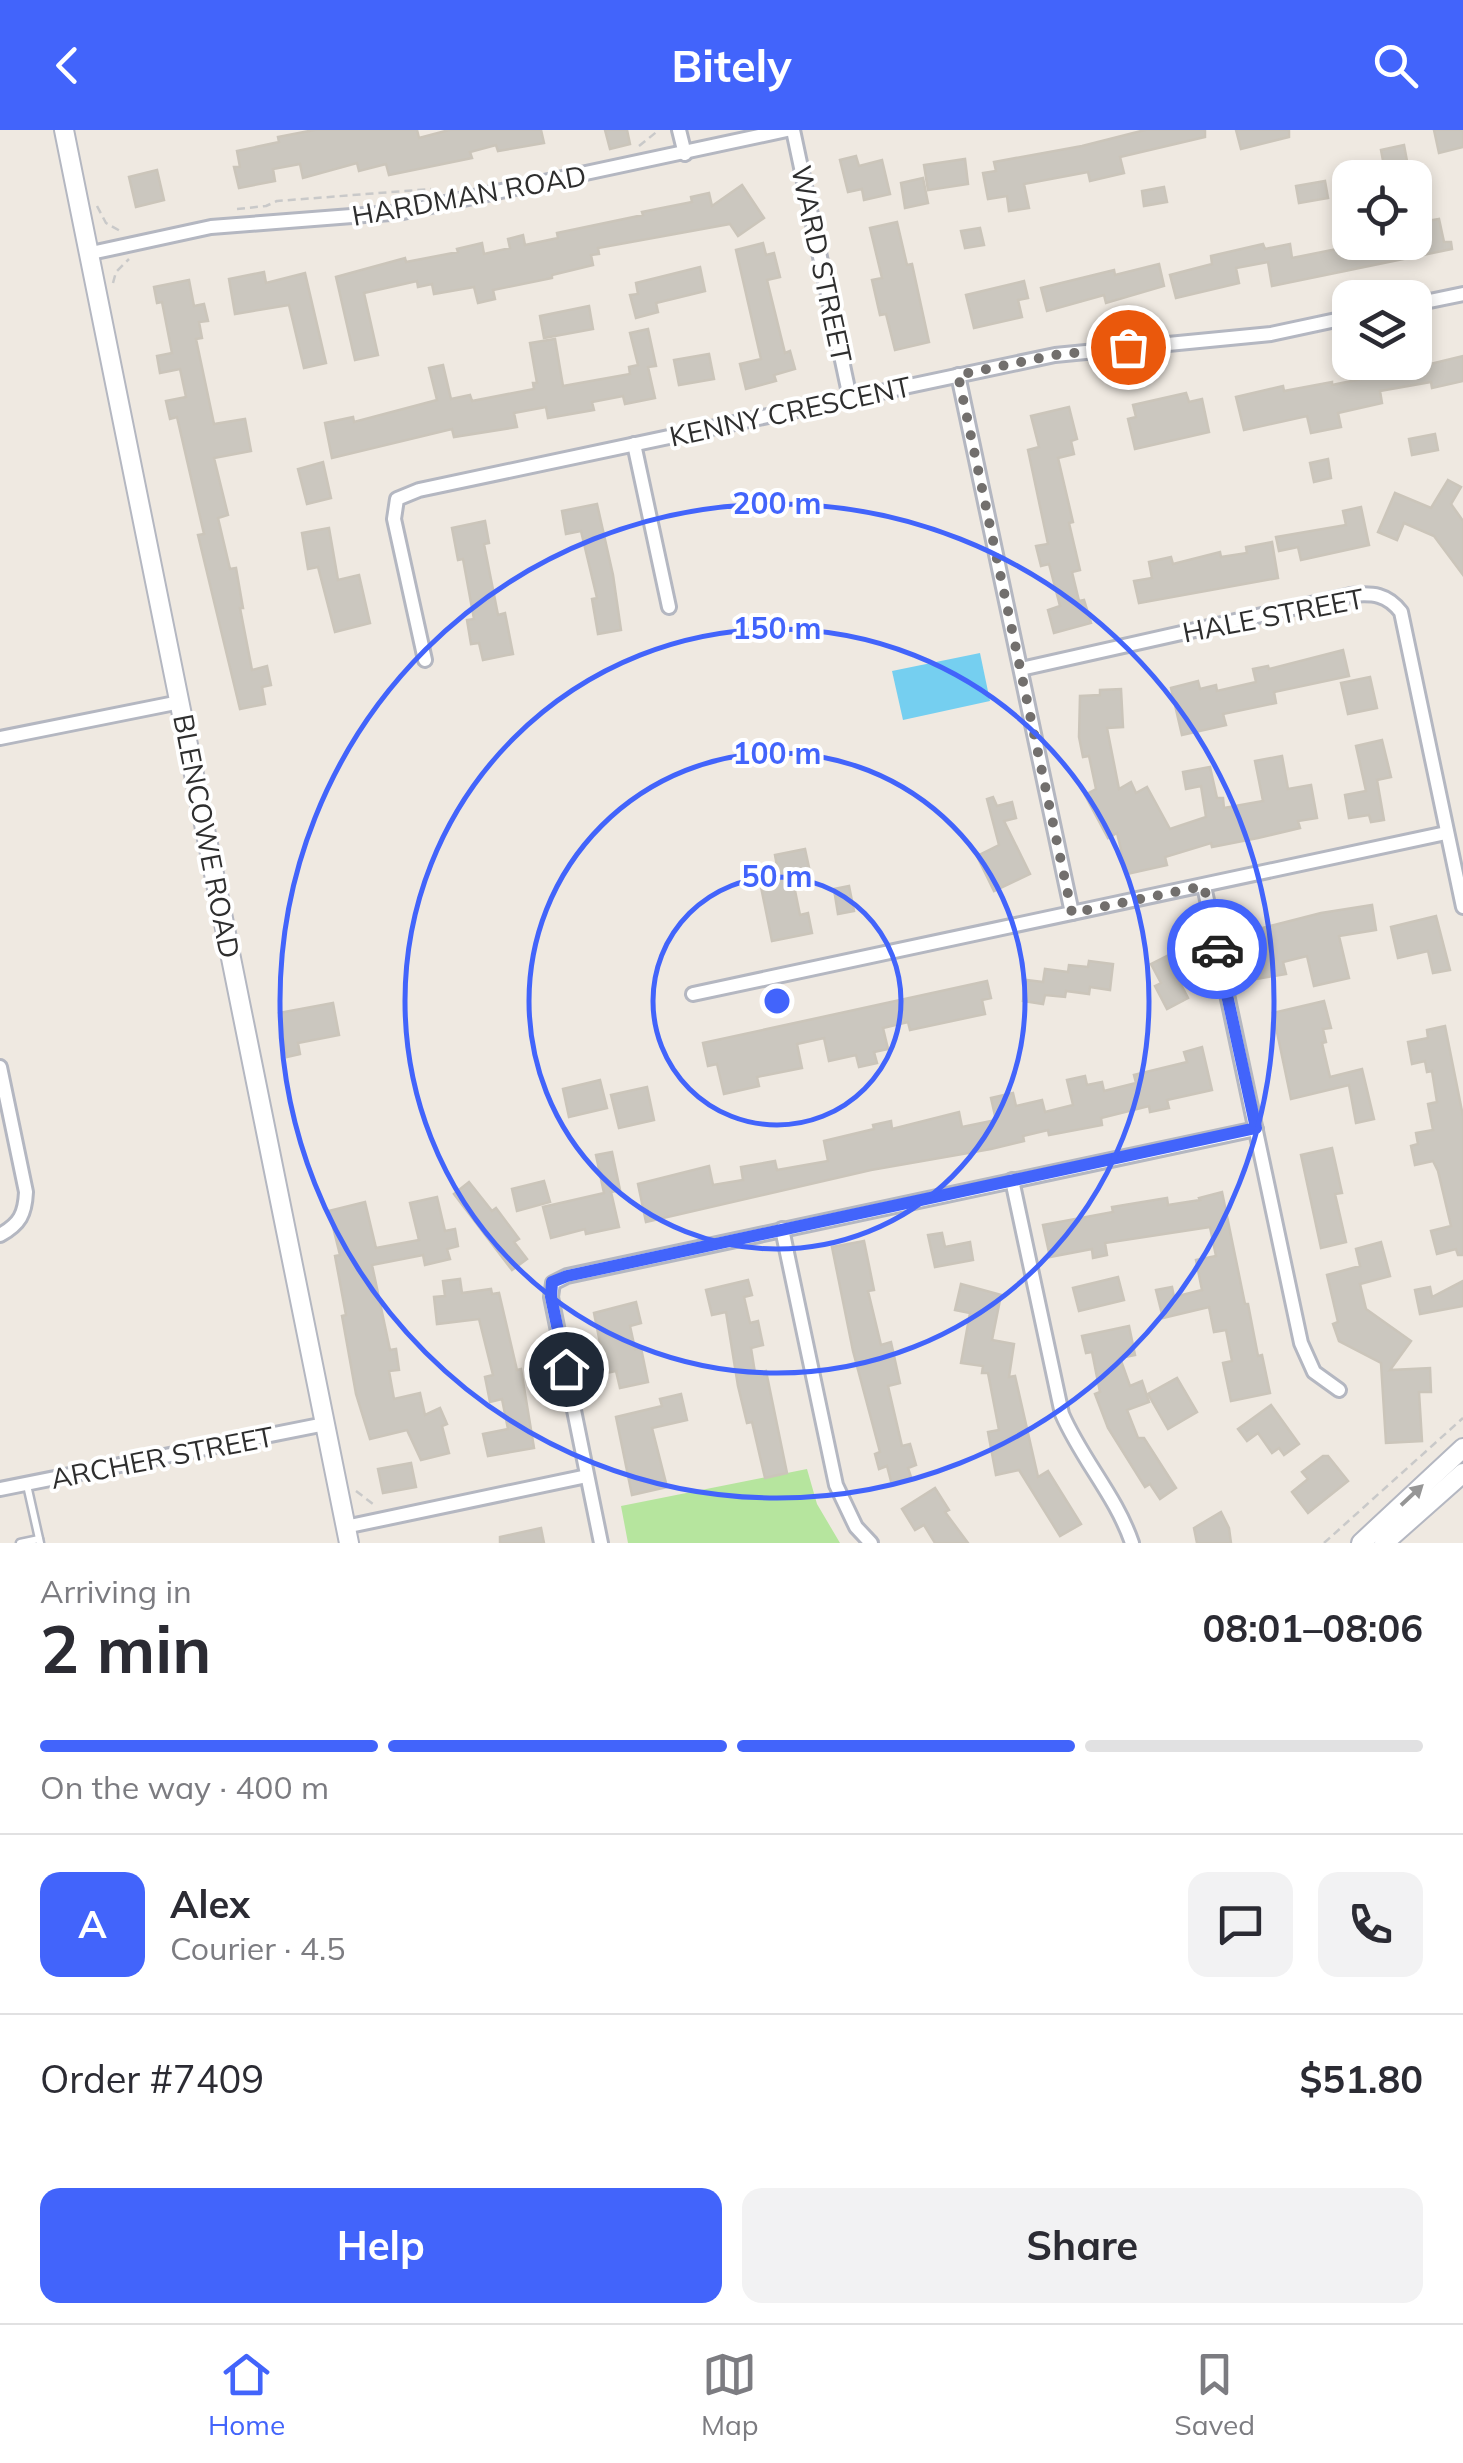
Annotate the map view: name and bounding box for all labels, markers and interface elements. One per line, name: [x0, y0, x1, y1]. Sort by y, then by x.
text: Bitely: [671, 37, 792, 93]
icon: back: [40, 38, 95, 93]
icon: search: [1368, 38, 1423, 93]
street label: HARDMAN ROAD: [349, 157, 589, 233]
map controls: [1332, 160, 1432, 380]
button: locate: [1332, 160, 1432, 260]
street label: WARD STREET: [784, 162, 860, 366]
button: layers: [1332, 280, 1432, 380]
pin: [1086, 305, 1171, 390]
icon: bag: [1101, 320, 1156, 375]
street label: KENNY CRESCENT: [666, 368, 914, 454]
text: 200 m: [732, 484, 822, 522]
street label: HALE STREET: [1179, 580, 1367, 650]
text: 150 m: [732, 609, 822, 647]
street label: BLENCOWE ROAD: [166, 711, 248, 961]
text: 100 m: [732, 734, 822, 772]
text: 50 m: [741, 857, 813, 895]
courier: [1167, 899, 1267, 999]
icon: car: [1190, 922, 1245, 977]
centre of rings: [759, 983, 795, 1019]
pin: [524, 1327, 609, 1412]
icon: home: [539, 1342, 594, 1397]
street label: ARCHER STREET: [48, 1418, 277, 1496]
one-way arrow: [1400, 1484, 1424, 1507]
text: Arriving in: [40, 1571, 192, 1611]
text: 08:01–08:06: [1203, 1604, 1423, 1652]
text: 2 min: [40, 1608, 211, 1689]
text: On the way · 400 m: [40, 1767, 329, 1807]
button: chat: [1188, 1872, 1293, 1977]
button: phone: [1318, 1872, 1423, 1977]
text: Alex: [170, 1880, 250, 1928]
text: A: [78, 1900, 107, 1948]
text: Courier · 4.5: [170, 1928, 346, 1968]
text: Order #7409: [40, 2055, 264, 2103]
text: $51.80: [1300, 2055, 1423, 2103]
button: Help: [40, 2188, 722, 2303]
button: Share: [742, 2188, 1423, 2303]
tab: Home: [208, 2347, 285, 2442]
tab: Map: [701, 2347, 759, 2442]
tab: Saved: [1174, 2347, 1255, 2442]

